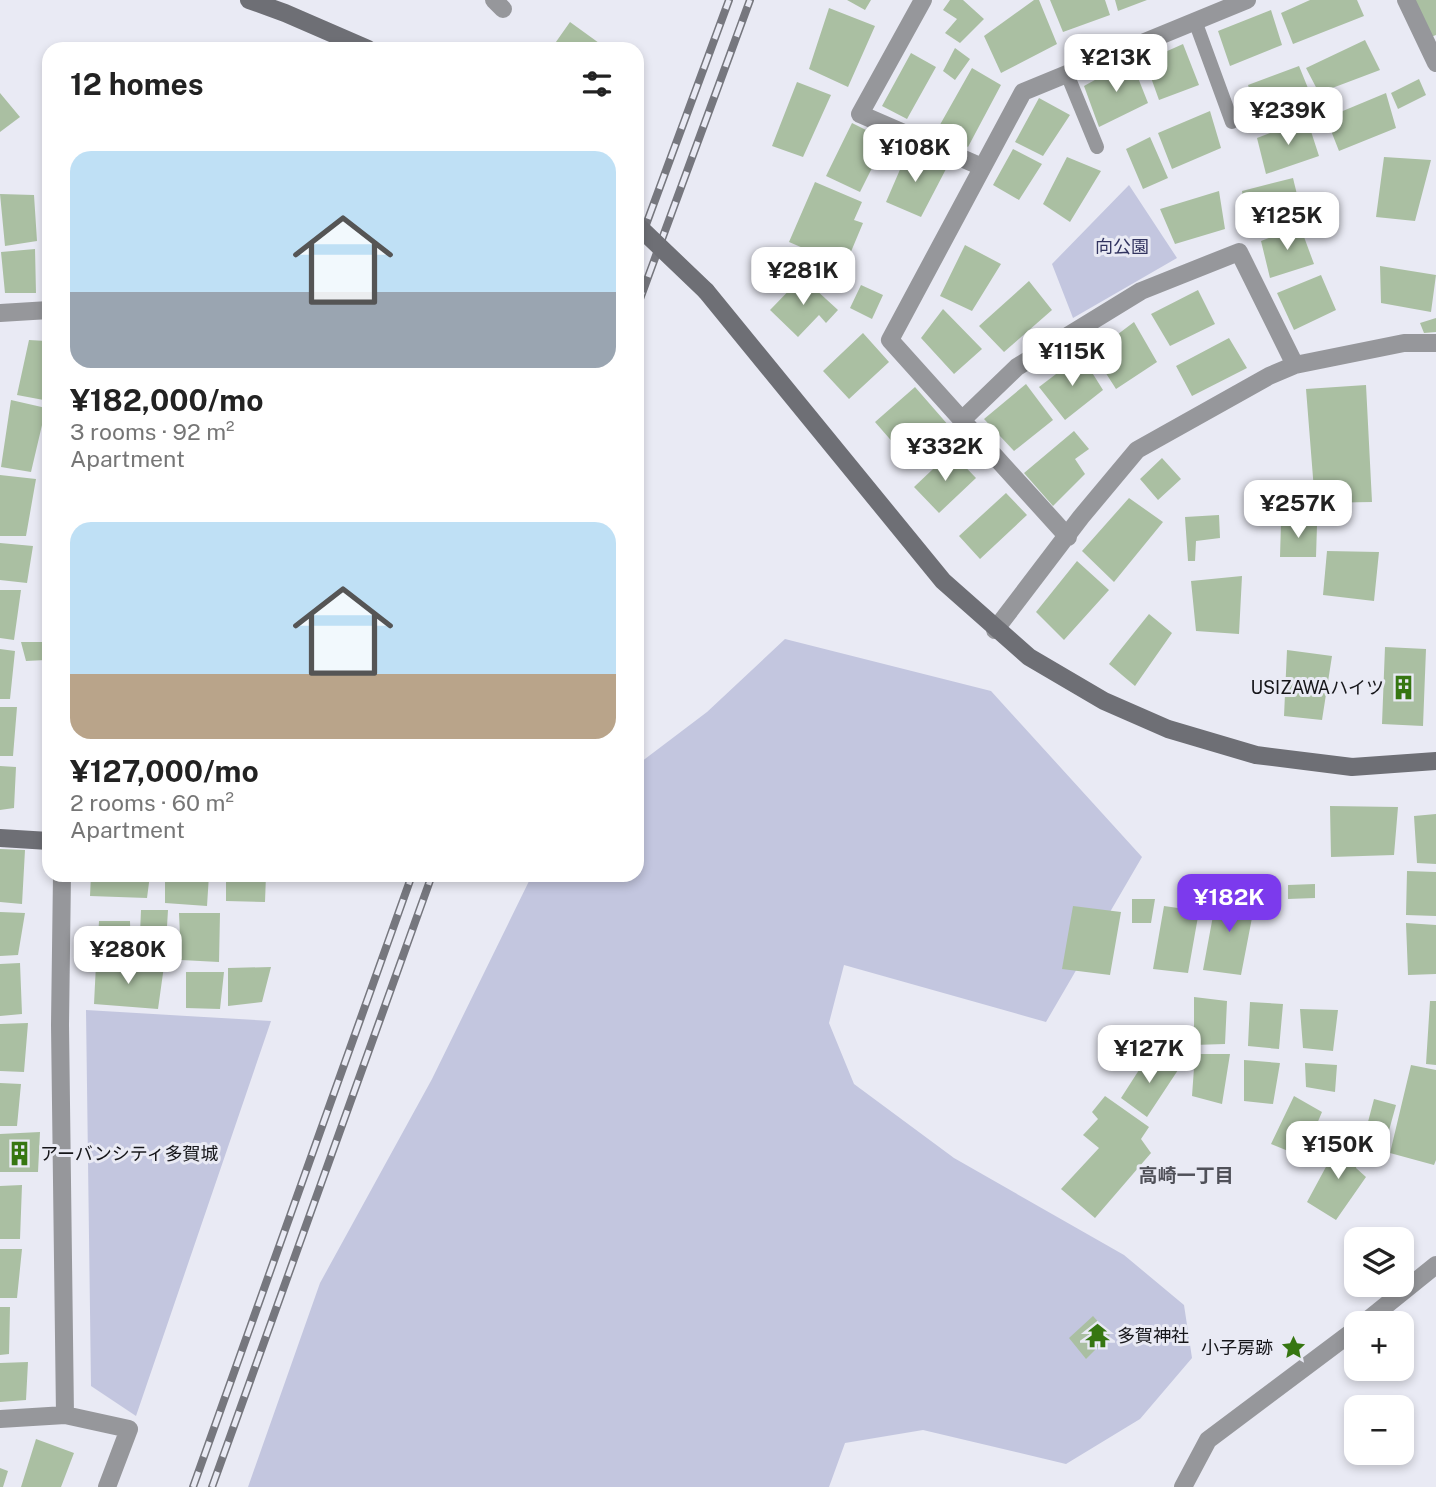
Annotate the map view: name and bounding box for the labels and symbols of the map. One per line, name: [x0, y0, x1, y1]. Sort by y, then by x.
pin: ¥213K: [1067, 34, 1165, 94]
pin: ¥239K: [1239, 88, 1337, 147]
pin: ¥108K: [866, 124, 964, 184]
pin: ¥125K: [1238, 192, 1336, 252]
park label: 向公園: [1095, 236, 1149, 257]
pin: ¥281K: [754, 247, 852, 307]
pin: ¥115K: [1023, 328, 1121, 388]
pin: ¥332K: [896, 424, 994, 483]
pin: ¥257K: [1249, 480, 1347, 540]
building icon: USIZAWAハイツ: [1390, 673, 1418, 701]
place label: USIZAWAハイツ: [1251, 677, 1384, 698]
pin: ¥182K: [1180, 874, 1278, 934]
pin: ¥280K: [79, 926, 177, 986]
pin: ¥127K: [1100, 1026, 1198, 1085]
pin: ¥150K: [1289, 1122, 1387, 1181]
building icon: アーバンシティ多賀城: [6, 1139, 34, 1167]
place label: アーバンシティ多賀城: [40, 1143, 219, 1164]
district label: 高崎一丁目: [1138, 1164, 1234, 1186]
temple icon: 多賀神社: [1083, 1321, 1111, 1349]
place label: 多賀神社: [1117, 1325, 1189, 1346]
place icon: 小子房跡: [1279, 1333, 1307, 1361]
place label: 小子房跡: [1201, 1337, 1273, 1358]

